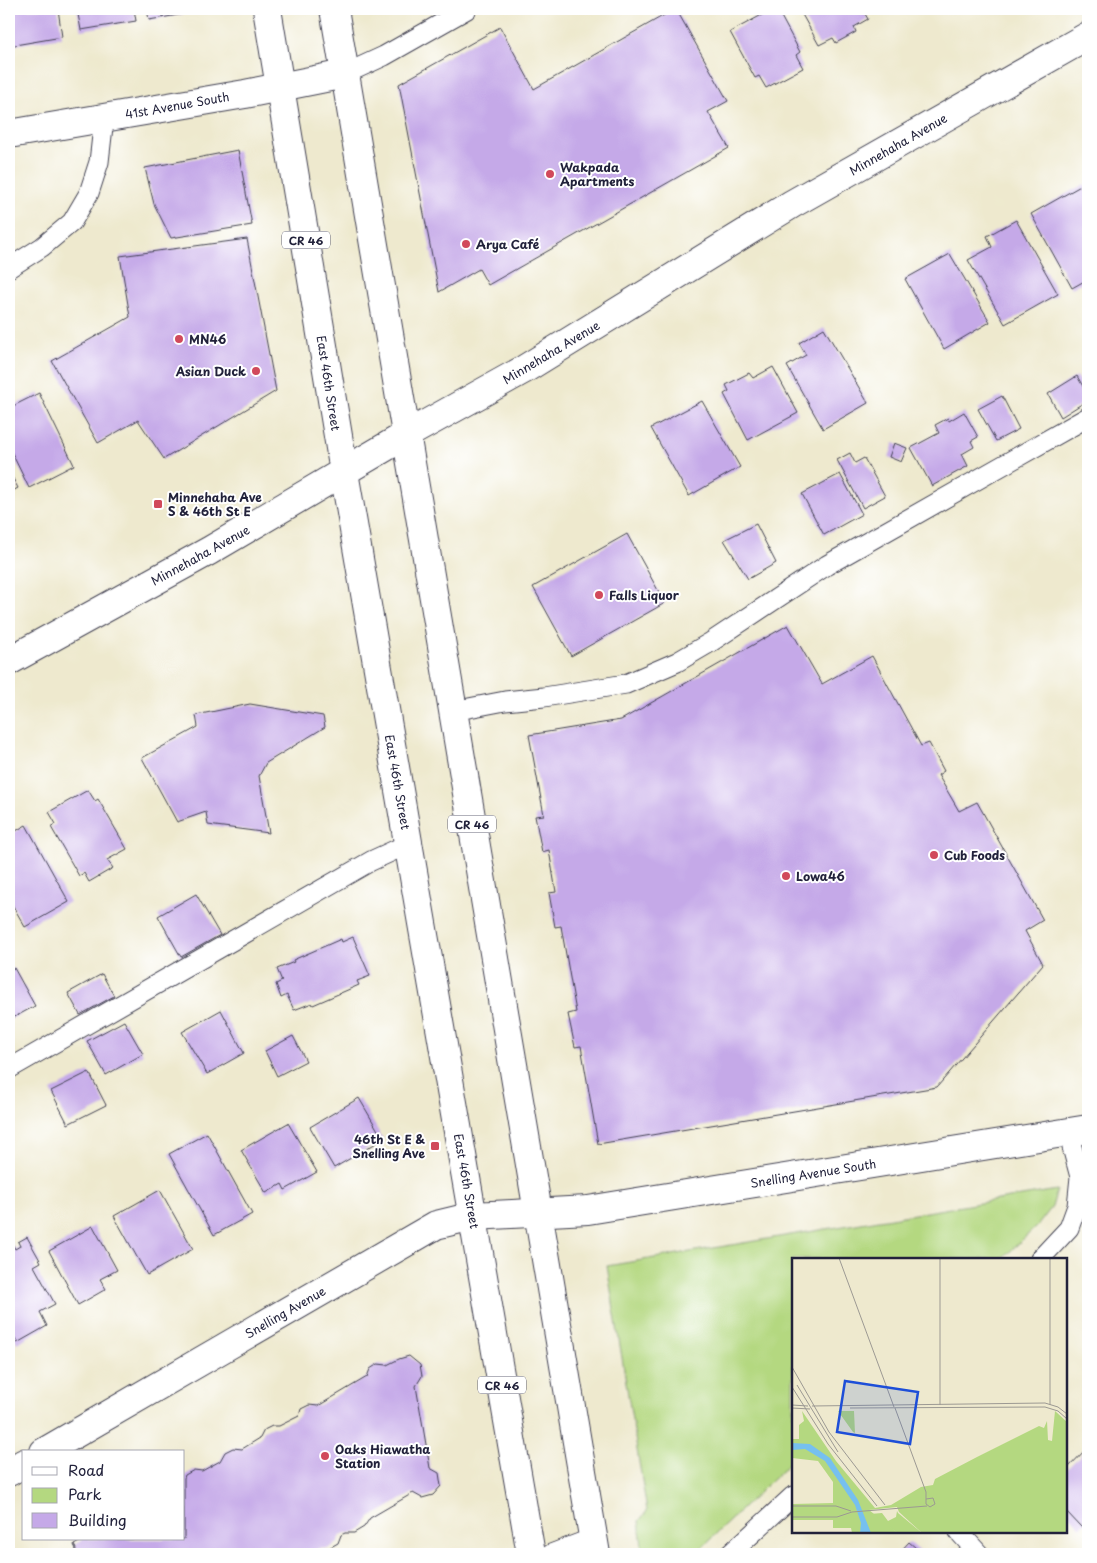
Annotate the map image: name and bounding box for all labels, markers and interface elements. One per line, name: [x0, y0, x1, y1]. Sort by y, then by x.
street label: 41st Avenue South: [123, 87, 231, 123]
street label: Minnehaha Avenue: [846, 108, 951, 179]
place label: Wakpada Apartments: [560, 158, 635, 190]
marker: Wakpada Apartments: [544, 168, 556, 180]
road number: CR 46: [282, 232, 330, 248]
place label: Arya Café: [476, 235, 540, 253]
marker: Arya Café: [460, 238, 472, 250]
street label: Minnehaha Avenue: [499, 316, 603, 388]
place label: MN46: [189, 330, 227, 348]
marker: MN46: [173, 333, 185, 345]
street label: East 46th Street: [313, 334, 345, 432]
place label: Asian Duck: [175, 362, 246, 380]
marker: Asian Duck: [250, 365, 262, 377]
place label: Minnehaha Ave S & 46th St E: [168, 488, 262, 520]
marker: Minnehaha Ave S & 46th St E: [152, 498, 164, 510]
street label: Minnehaha Avenue: [147, 520, 253, 590]
place label: Falls Liquor: [609, 586, 680, 604]
marker: Falls Liquor: [593, 589, 605, 601]
street label: East 46th Street: [381, 733, 415, 831]
road number: CR 46: [448, 816, 496, 832]
place label: Cub Foods: [944, 846, 1005, 864]
marker: Cub Foods: [928, 849, 940, 861]
place label: Lowa46: [796, 867, 845, 885]
marker: Lowa46: [780, 870, 792, 882]
place label: 46th St E & Snelling Ave: [353, 1130, 425, 1162]
street label: East 46th Street: [450, 1132, 484, 1230]
marker: 46th St E & Snelling Ave: [429, 1140, 441, 1152]
street label: Snelling Avenue South: [749, 1154, 877, 1192]
inset map: [792, 1258, 1067, 1533]
street label: Snelling Avenue: [241, 1281, 329, 1342]
road number: CR 46: [478, 1376, 526, 1394]
place label: Oaks Hiawatha Station: [335, 1440, 430, 1472]
legend: [22, 1450, 185, 1540]
marker: Oaks Hiawatha Station: [319, 1450, 331, 1462]
text: Road: [68, 1458, 104, 1481]
text: Park: [68, 1482, 102, 1505]
text: Building: [68, 1508, 127, 1531]

